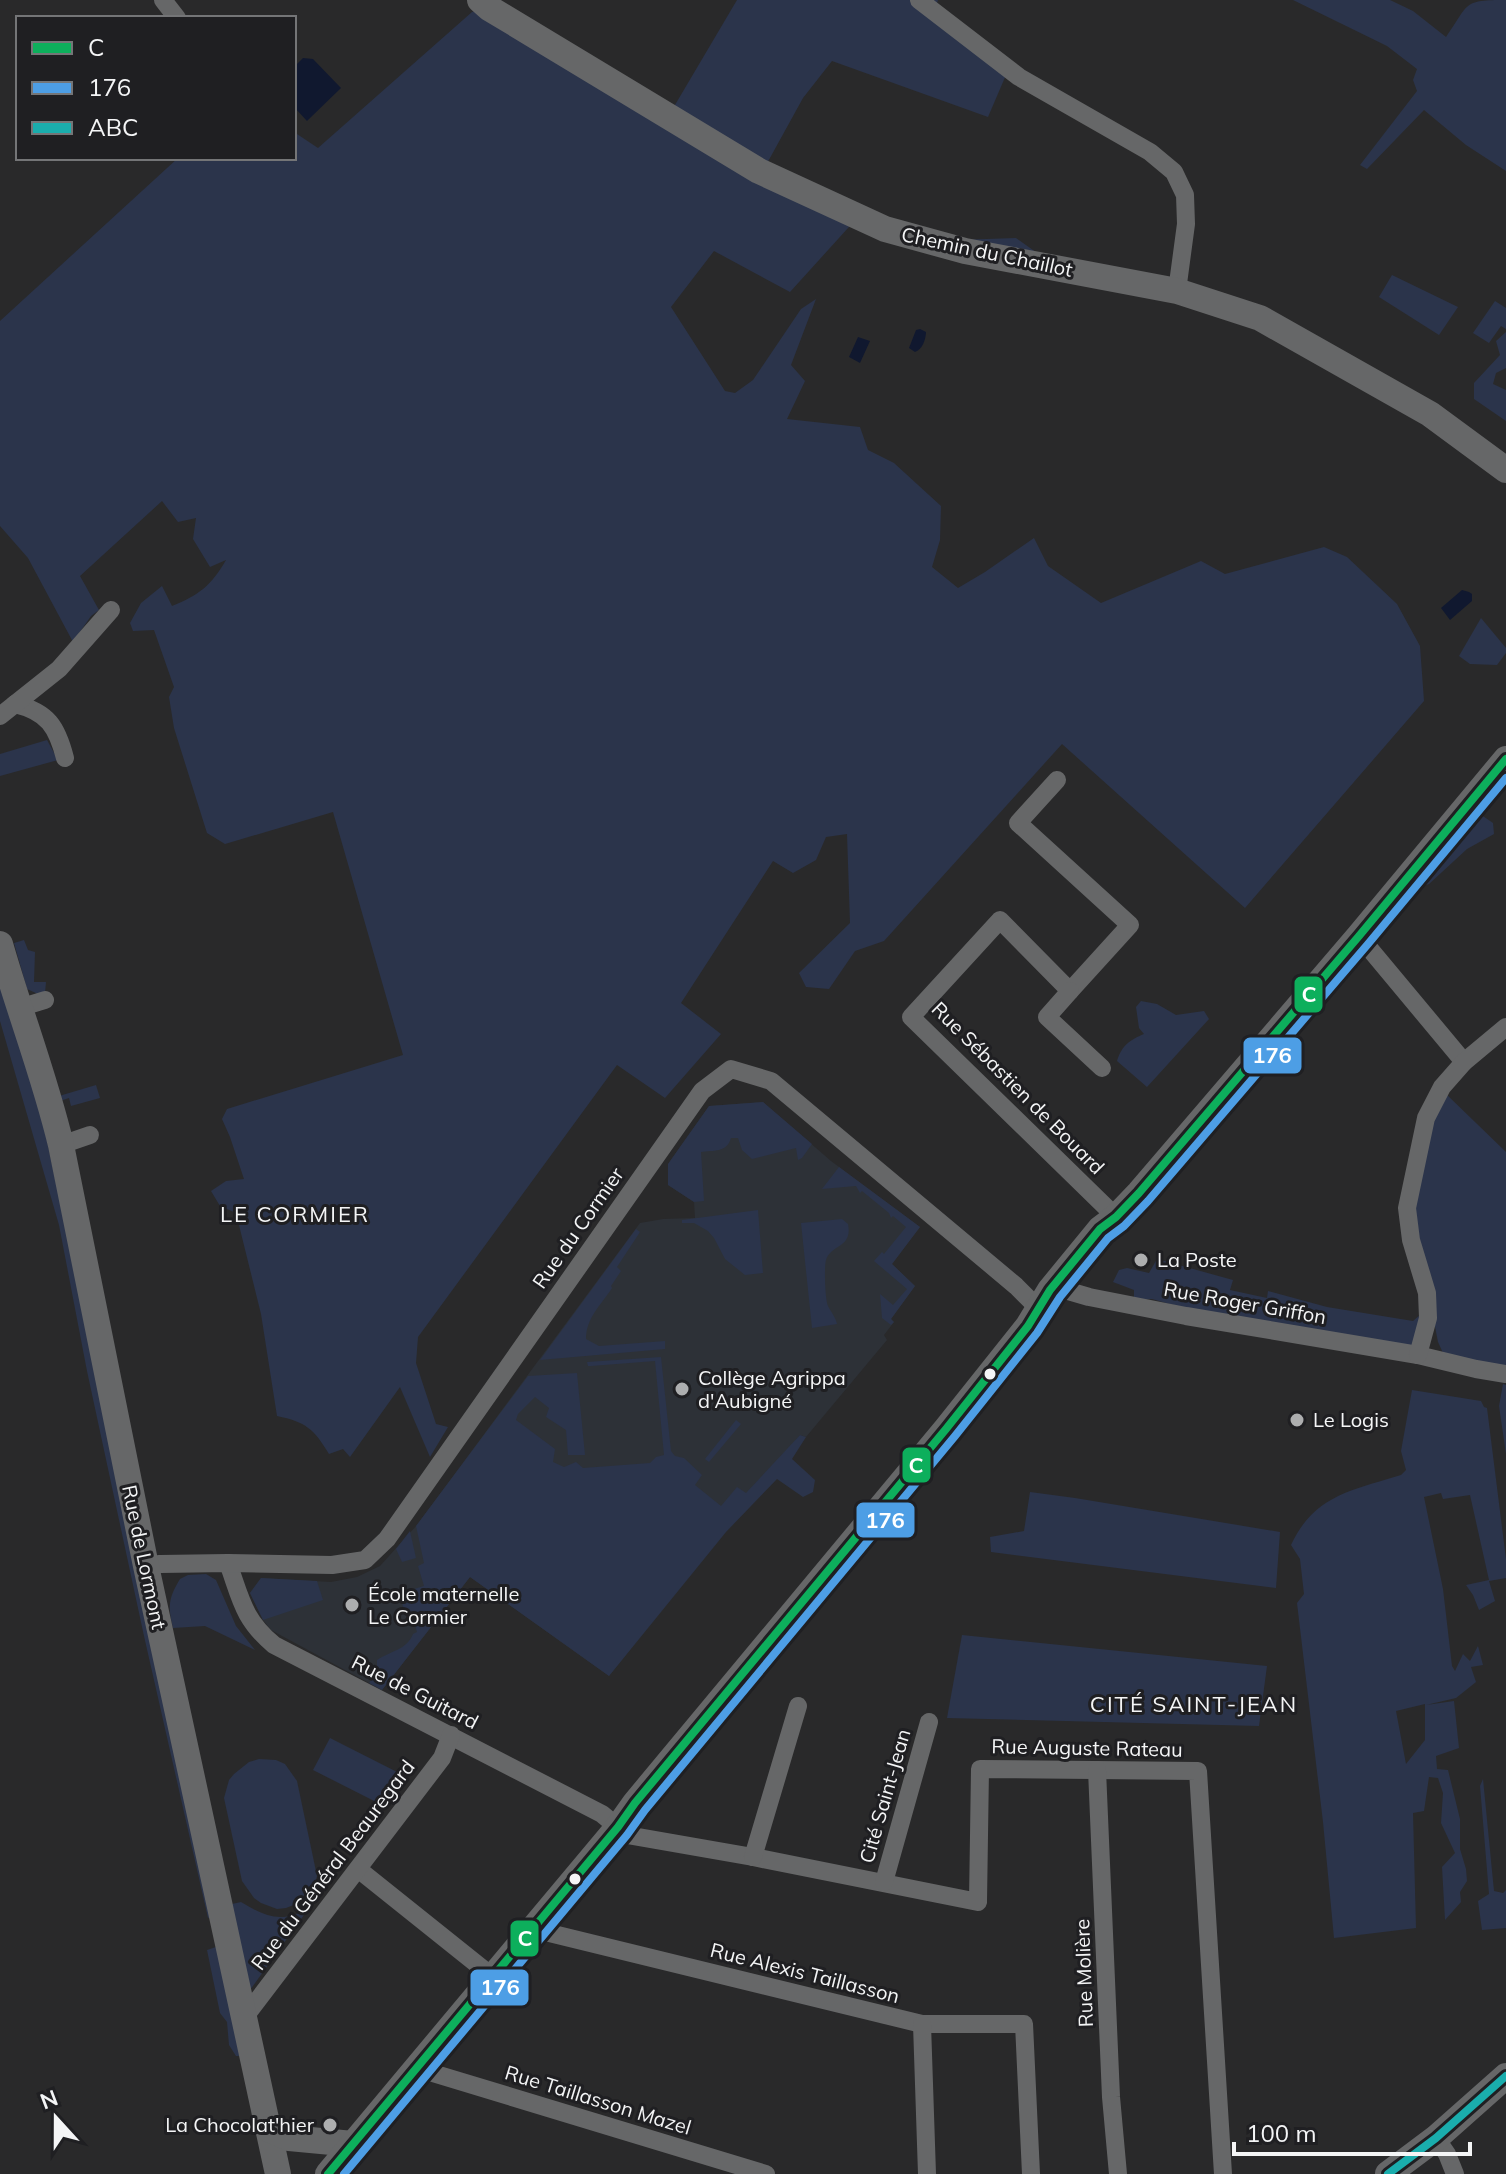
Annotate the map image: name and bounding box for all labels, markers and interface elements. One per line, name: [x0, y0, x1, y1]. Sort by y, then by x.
legend: [16, 16, 296, 160]
text: C: [88, 32, 104, 62]
text: 176: [88, 72, 131, 102]
text: ABC: [88, 112, 138, 142]
street label: Chemin du Chaillot: [899, 221, 1075, 282]
line badge: C: [1293, 975, 1324, 1014]
text: C: [1301, 980, 1317, 1008]
street label: Rue Sébastien de Bouard: [927, 996, 1110, 1179]
line badge: 176: [1242, 1036, 1303, 1075]
text: 176: [1252, 1041, 1292, 1069]
street label: Rue du Cormier: [527, 1162, 629, 1293]
district label: LE CORMIER: [220, 1200, 370, 1228]
place label: La Poste: [1157, 1247, 1237, 1272]
marker: La Poste: [1132, 1251, 1150, 1269]
street label: Rue Roger Griffon: [1162, 1276, 1328, 1329]
place label: Collège Agrippa d'Aubigné: [698, 1365, 846, 1413]
unlabelled marker: [982, 1366, 998, 1382]
marker: Collège Agrippa d'Aubigné: [673, 1380, 691, 1398]
place label: Le Logis: [1313, 1407, 1389, 1432]
marker: Le Logis: [1288, 1411, 1306, 1429]
line badge: C: [901, 1446, 932, 1484]
text: C: [908, 1451, 924, 1479]
street label: Rue de Lormont: [117, 1483, 172, 1631]
line badge: 176: [855, 1501, 916, 1539]
text: 176: [865, 1506, 905, 1534]
place label: École maternelle Le Cormier: [368, 1581, 519, 1629]
marker: École maternelle Le Cormier: [343, 1596, 361, 1614]
street label: Rue de Guitard: [348, 1649, 483, 1734]
district label: CITÉ SAINT-JEAN: [1090, 1690, 1298, 1718]
street label: Cité Saint-Jean: [853, 1726, 916, 1866]
street label: Rue Auguste Rateau: [991, 1733, 1183, 1762]
street label: Rue du Général Beauregard: [245, 1755, 420, 1975]
unlabelled marker: [567, 1871, 583, 1887]
street label: Rue Molière: [1069, 1918, 1098, 2028]
line badge: C: [509, 1919, 540, 1958]
text: C: [517, 1924, 533, 1952]
street label: Rue Alexis Taillasson: [708, 1937, 902, 2008]
line badge: 176: [469, 1968, 530, 2007]
text: 176: [480, 1973, 520, 2001]
street label: Rue Taillasson Mazel: [502, 2059, 694, 2140]
north arrow: [16, 2078, 96, 2158]
text: N: [36, 2083, 62, 2115]
scale bar: [1234, 2106, 1470, 2156]
place label: La Chocolat'hier: [165, 2112, 315, 2137]
marker: La Chocolat'hier: [321, 2116, 339, 2134]
text: 100 m: [1246, 2118, 1317, 2148]

